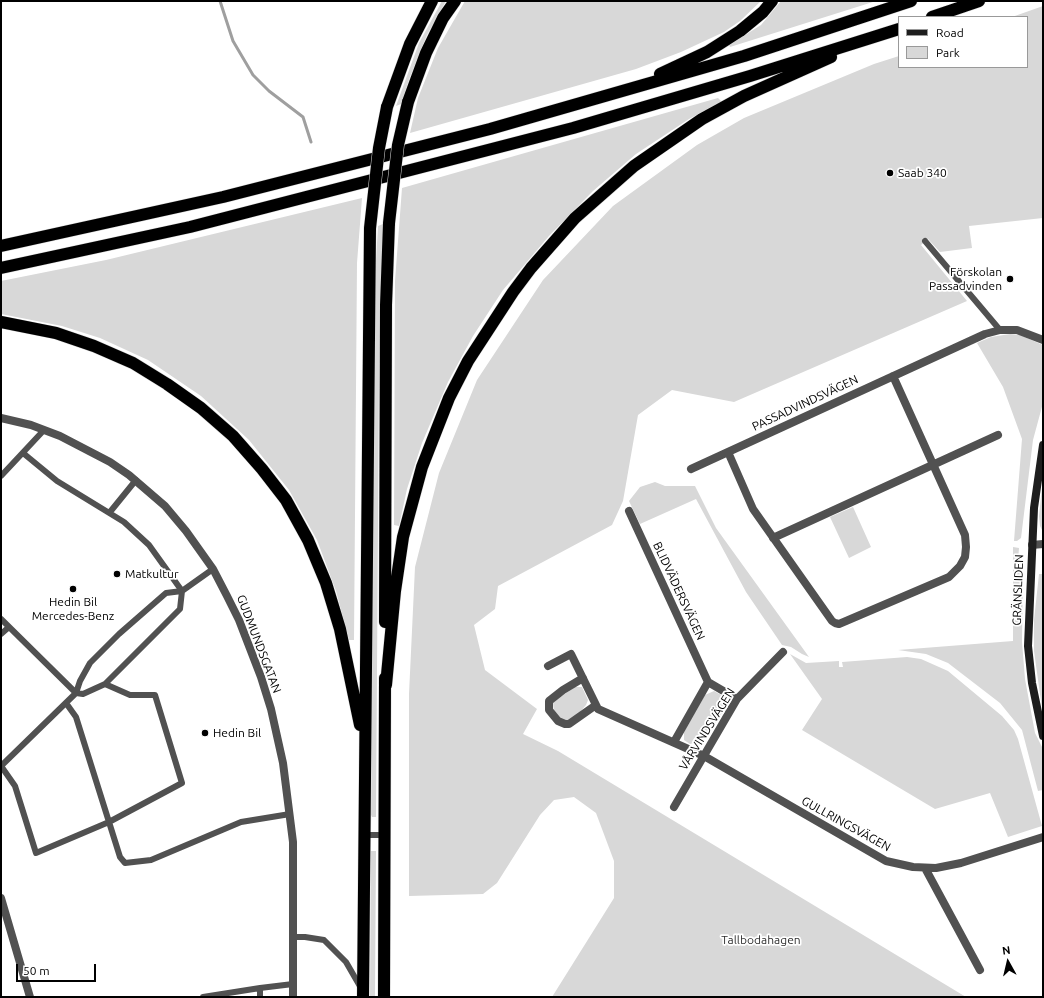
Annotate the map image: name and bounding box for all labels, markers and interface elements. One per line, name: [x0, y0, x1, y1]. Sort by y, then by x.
legend: [898, 16, 1028, 68]
text: Road: [936, 26, 964, 39]
text: Park: [936, 46, 960, 59]
place label: Saab 340: [898, 166, 947, 180]
marker: Saab 340: [885, 168, 895, 178]
place label: Förskolan Passadvinden: [929, 265, 1002, 293]
marker: Förskolan Passadvinden: [1005, 274, 1015, 284]
street label: PASSADVINDSVÄGEN: [750, 372, 860, 434]
street label: BLIDVÄDERSVÄGEN: [650, 540, 708, 642]
street label: GRÄNSLIDEN: [1010, 554, 1026, 626]
place label: Matkultur: [125, 567, 178, 581]
marker: Matkultur: [112, 569, 122, 579]
marker: Hedin Bil Mercedes-Benz: [68, 584, 78, 594]
street label: GUDMUNDSGATAN: [234, 593, 284, 695]
place label: Hedin Bil Mercedes-Benz: [32, 595, 114, 623]
street label: VÅRVINDSVÄGEN: [676, 685, 738, 773]
place label: Hedin Bil: [213, 726, 261, 740]
marker: Hedin Bil: [200, 728, 210, 738]
street label: GULLRINGSVÄGEN: [799, 794, 893, 854]
park label: Tallbodahagen: [721, 933, 801, 947]
north arrow: [988, 942, 1028, 982]
text: N: [1001, 944, 1011, 957]
scale bar: [18, 956, 98, 982]
text: 50 m: [23, 964, 50, 977]

